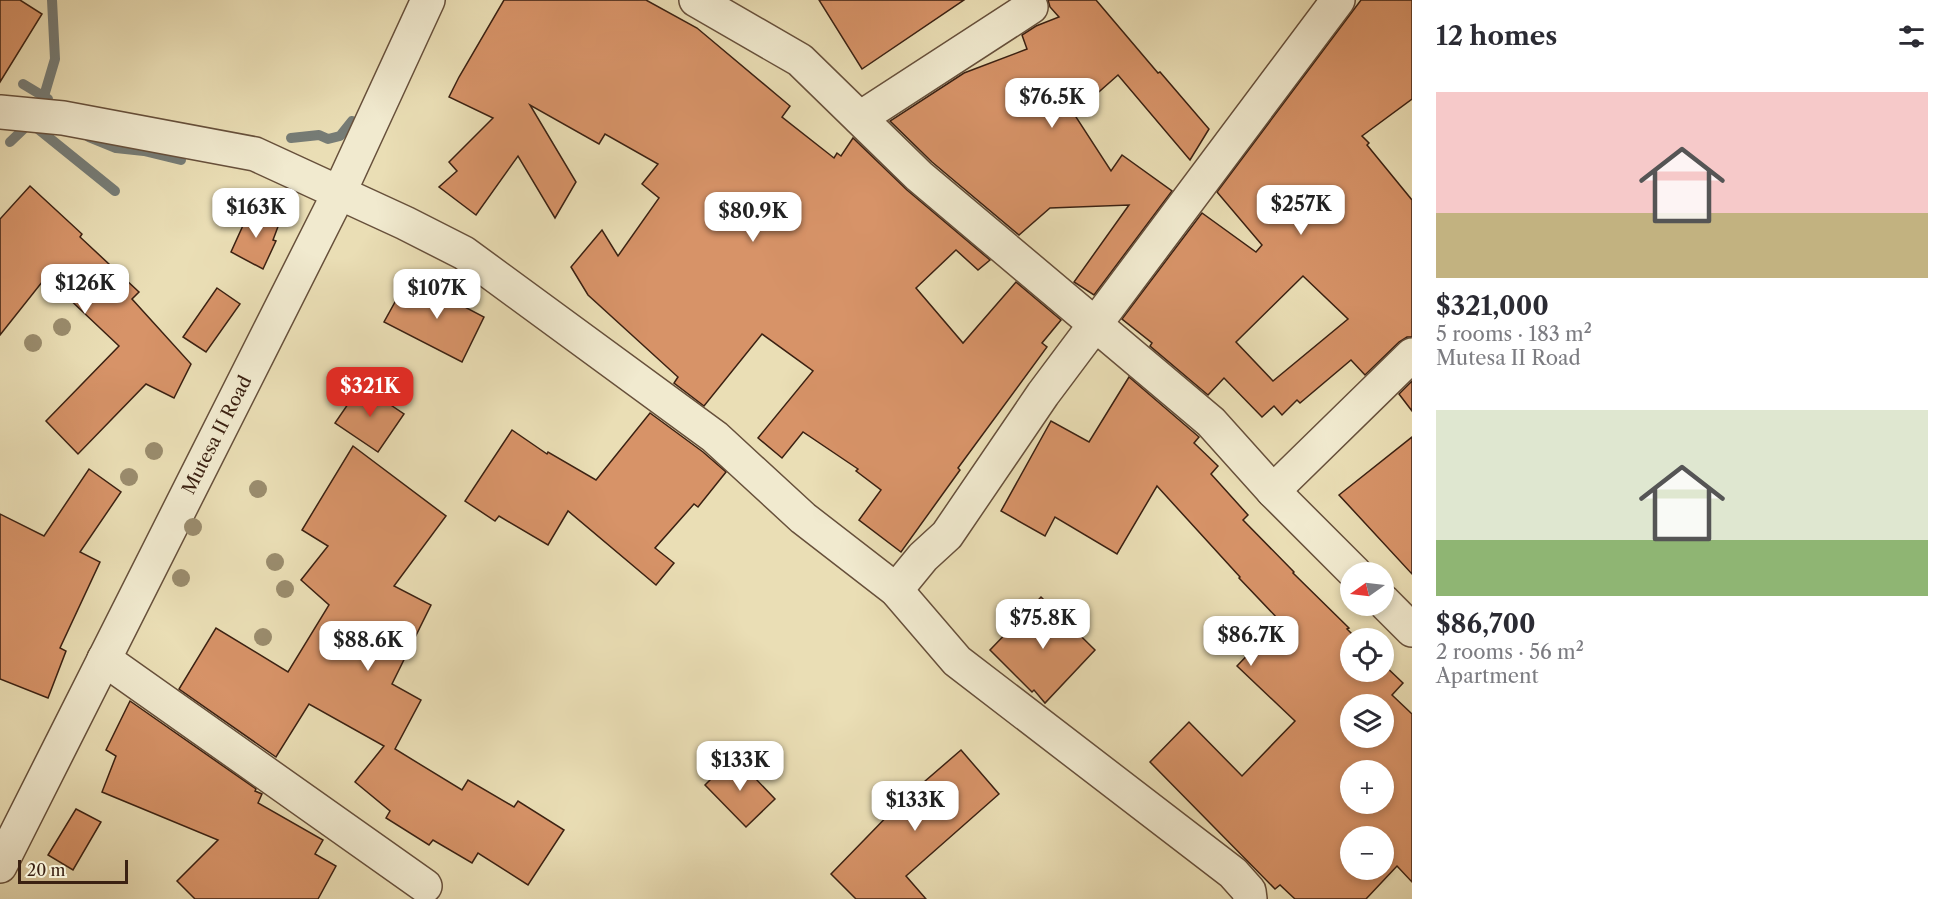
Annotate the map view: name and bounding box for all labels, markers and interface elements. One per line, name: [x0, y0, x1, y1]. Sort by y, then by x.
text: 12 homes: [1436, 20, 1557, 52]
icon: filters: [1895, 20, 1928, 53]
pin: $76.5K: [1003, 78, 1101, 129]
text: $76.5K: [1019, 85, 1085, 109]
icon: home: [1628, 131, 1736, 239]
pin: $257K: [1259, 185, 1343, 236]
pin: $163K: [214, 188, 298, 239]
pin: $80.9K: [704, 192, 802, 243]
text: $257K: [1271, 192, 1331, 216]
text: $163K: [226, 195, 286, 219]
text: $80.9K: [719, 199, 787, 223]
pin: $126K: [43, 264, 127, 315]
pin: $107K: [395, 269, 479, 320]
text: $126K: [55, 271, 115, 295]
text: $107K: [407, 276, 467, 300]
text: $321,000: [1436, 290, 1549, 322]
text: 5 rooms · 183 m²: [1436, 322, 1592, 346]
text: Mutesa II Road: [1436, 346, 1581, 370]
pin: $321K: [328, 367, 412, 418]
street label: Mutesa II Road: [178, 372, 256, 498]
text: $321K: [340, 374, 400, 398]
icon: home: [1628, 449, 1736, 557]
north arrow: [1340, 562, 1394, 616]
map controls: [1340, 562, 1394, 880]
pin: $75.8K: [994, 599, 1092, 650]
text: $75.8K: [1010, 606, 1076, 630]
text: $86,700: [1436, 608, 1536, 640]
pin: $86.7K: [1202, 616, 1300, 667]
pin: $88.6K: [319, 621, 417, 672]
text: $86.7K: [1217, 623, 1285, 647]
text: $88.6K: [333, 628, 403, 652]
button: locate: [1340, 628, 1394, 682]
text: 2 rooms · 56 m²: [1436, 640, 1584, 664]
text: Apartment: [1436, 664, 1539, 688]
button: layers: [1340, 694, 1394, 748]
pin: $133K: [698, 741, 782, 792]
text: $133K: [711, 748, 769, 772]
button: +: [1340, 760, 1394, 814]
pin: $133K: [873, 781, 957, 832]
text: $133K: [886, 788, 944, 812]
button: −: [1340, 826, 1394, 880]
scale bar: [18, 857, 128, 884]
text: 20 m: [27, 860, 66, 880]

